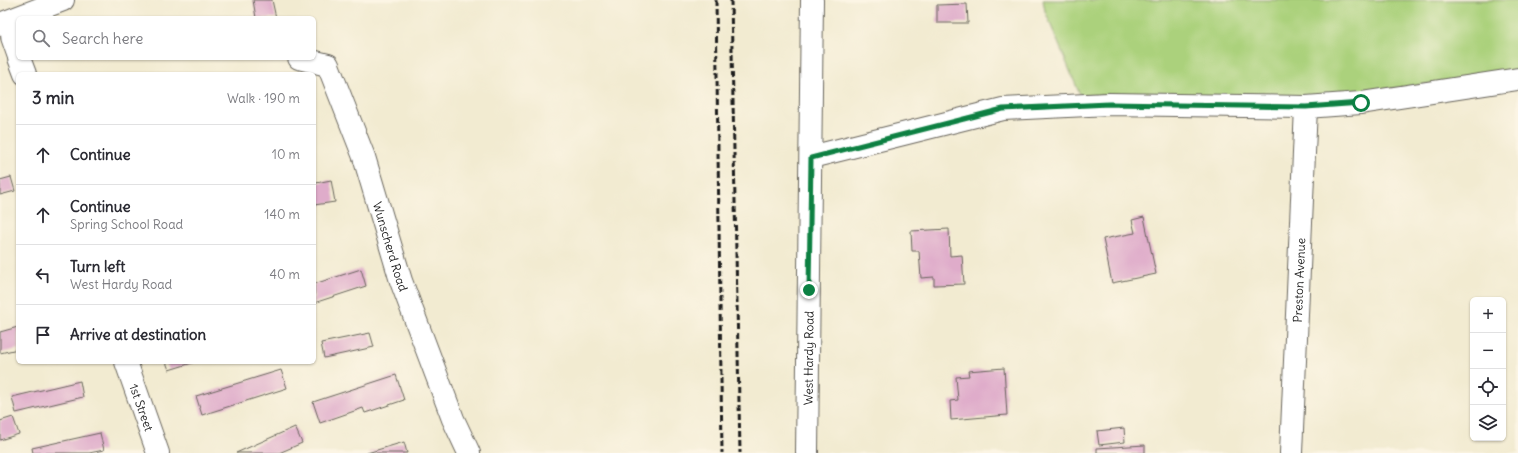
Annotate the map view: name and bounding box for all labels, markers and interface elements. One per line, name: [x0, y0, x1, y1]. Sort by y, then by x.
search box: [16, 16, 316, 60]
icon: search: [30, 27, 52, 49]
text: Search here: [62, 29, 143, 48]
text: 3 min: [32, 87, 74, 109]
text: Walk · 190 m: [227, 90, 300, 107]
route start: [1352, 94, 1370, 112]
icon: ahead: [32, 144, 54, 166]
text: Continue: [70, 145, 131, 164]
text: 10 m: [272, 146, 300, 163]
text: Continue: [70, 197, 131, 216]
street label: Wunscherd Road: [370, 200, 412, 293]
icon: ahead: [32, 204, 54, 226]
text: 140 m: [264, 206, 300, 223]
text: Spring School Road: [70, 216, 183, 233]
street label: Preston Avenue: [1289, 238, 1308, 323]
text: Turn left: [70, 257, 125, 276]
icon: left: [32, 264, 54, 286]
text: 40 m: [269, 266, 300, 283]
text: West Hardy Road: [70, 276, 172, 293]
route end: [800, 281, 818, 299]
map controls: [1470, 297, 1506, 441]
button: +: [1470, 297, 1506, 333]
street label: West Hardy Road: [800, 311, 816, 405]
icon: arrive: [32, 324, 54, 346]
text: Arrive at destination: [70, 325, 206, 344]
button: −: [1470, 333, 1506, 369]
button: locate: [1470, 369, 1506, 405]
street label: 1st Street: [127, 382, 157, 433]
button: layers: [1470, 405, 1506, 441]

